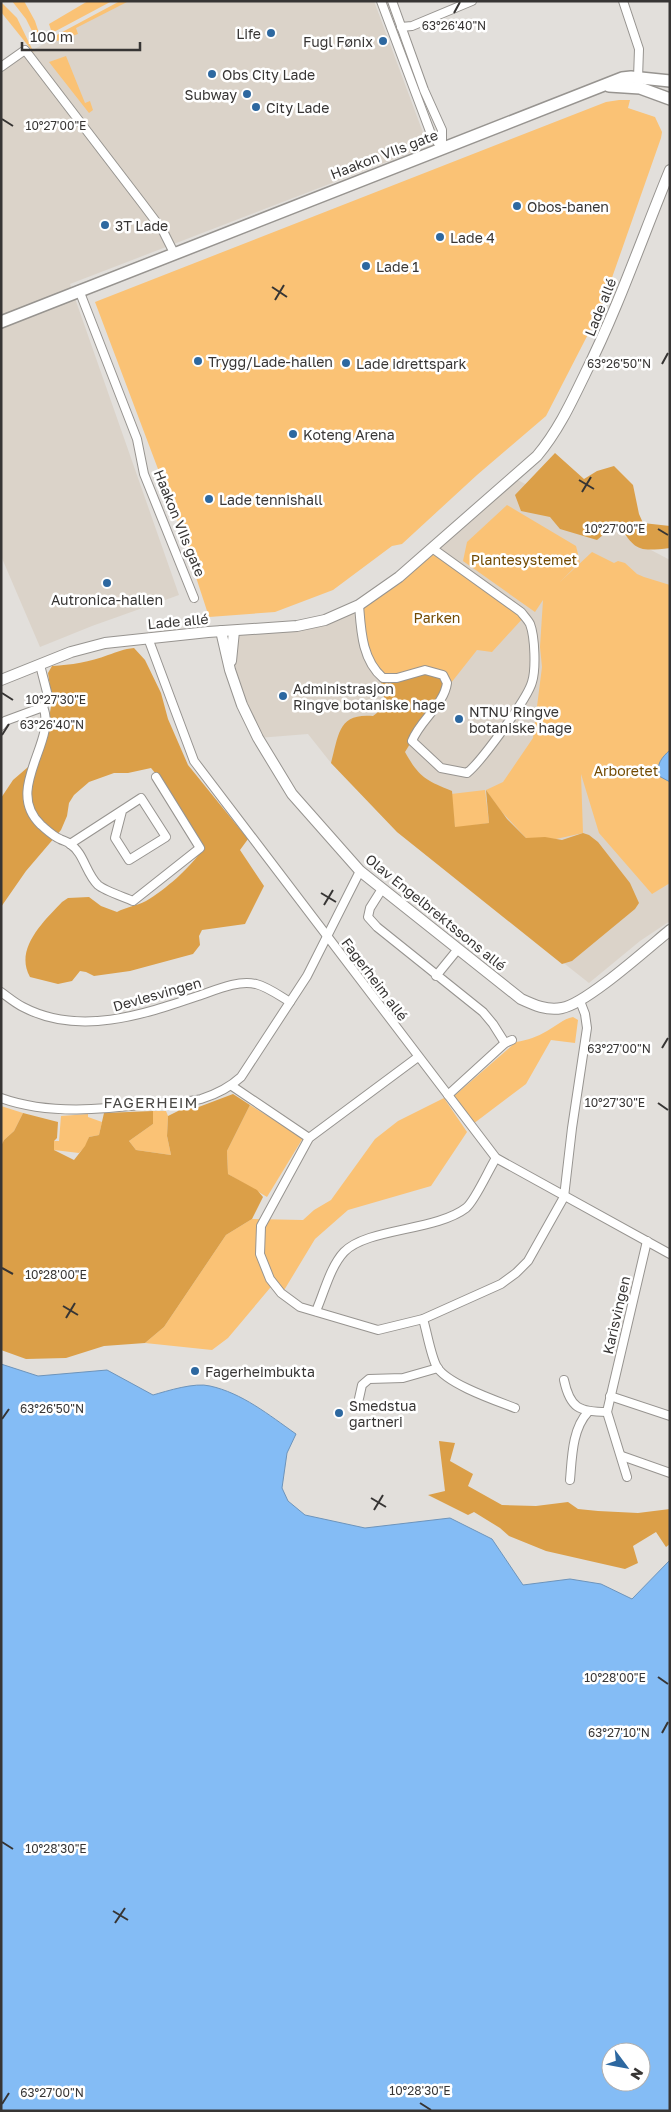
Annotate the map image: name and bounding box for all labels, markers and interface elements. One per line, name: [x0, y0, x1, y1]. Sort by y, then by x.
text: 63°26'40"N: [422, 18, 486, 33]
scale bar: [22, 20, 140, 52]
place label: Life: [236, 25, 261, 42]
text: 100 m: [30, 27, 73, 45]
marker: Life: [265, 27, 277, 39]
place label: Fugl Fønix: [303, 33, 373, 50]
marker: Fugl Fønix: [377, 35, 389, 47]
place label: Obs City Lade: [222, 66, 315, 83]
marker: Obs City Lade: [206, 68, 218, 80]
place label: Subway: [185, 86, 237, 103]
marker: Subway: [241, 88, 253, 100]
place label: City Lade: [266, 99, 329, 116]
marker: City Lade: [250, 101, 262, 113]
text: 10°27'00"E: [26, 118, 86, 133]
street label: Haakon VIIs gate: [328, 126, 440, 182]
place label: Obos-banen: [527, 198, 609, 215]
marker: Obos-banen: [511, 200, 523, 212]
place label: 3T Lade: [115, 217, 168, 234]
marker: 3T Lade: [99, 219, 111, 231]
place label: Lade 4: [450, 229, 495, 246]
marker: Lade 4: [434, 231, 446, 243]
place label: Lade 1: [376, 258, 419, 275]
marker: Lade 1: [360, 260, 372, 272]
street label: Lade allé: [581, 275, 619, 339]
place label: Trygg/Lade-hallen: [208, 353, 333, 370]
marker: Trygg/Lade-hallen: [192, 355, 204, 367]
place label: Lade idrettspark: [356, 355, 467, 372]
text: 63°26'50"N: [587, 356, 651, 371]
marker: Lade idrettspark: [340, 357, 352, 369]
place label: Koteng Arena: [303, 426, 395, 443]
marker: Koteng Arena: [287, 428, 299, 440]
street label: Haakon VIIs gate: [151, 467, 209, 579]
place label: Lade tennishall: [219, 491, 323, 508]
marker: Lade tennishall: [203, 493, 215, 505]
text: 10°27'00"E: [585, 521, 645, 536]
park label: Plantesystemet: [471, 551, 577, 568]
marker: Autronica-hallen: [101, 577, 113, 589]
place label: Autronica-hallen: [51, 591, 163, 608]
park label: Parken: [414, 609, 460, 626]
street label: Lade allé: [147, 610, 209, 632]
place label: Administrasjon Ringve botaniske hage: [293, 680, 445, 713]
marker: Administrasjon Ringve botaniske hage: [277, 690, 289, 702]
text: 10°27'30"E: [26, 692, 86, 707]
place label: NTNU Ringve botaniske hage: [469, 703, 572, 736]
marker: NTNU Ringve botaniske hage: [453, 713, 465, 725]
text: 63°26'40"N: [20, 717, 84, 732]
park label: Arboretet: [594, 762, 658, 779]
street label: Olav Engelbrektssons allé: [362, 850, 510, 974]
street label: Fagerheim allé: [338, 934, 412, 1024]
street label: Devlesvingen: [111, 973, 203, 1015]
text: 63°27'00"N: [587, 1041, 651, 1056]
district label: FAGERHEIM: [104, 1093, 198, 1111]
text: 10°27'30"E: [585, 1095, 645, 1110]
text: 10°28'00"E: [25, 1267, 87, 1282]
street label: Karisvingen: [599, 1274, 633, 1356]
place label: Fagerheimbukta: [205, 1363, 315, 1380]
marker: Fagerheimbukta: [189, 1365, 201, 1377]
place label: Smedstua gartneri: [349, 1397, 416, 1430]
text: 63°26'50"N: [20, 1401, 84, 1416]
marker: Smedstua gartneri: [333, 1407, 345, 1419]
text: 10°28'00"E: [584, 1670, 646, 1685]
text: 63°27'10"N: [588, 1725, 650, 1740]
text: 10°28'30"E: [25, 1841, 87, 1856]
north arrow: [601, 2042, 651, 2092]
text: N: [627, 2065, 647, 2083]
text: 10°28'30"E: [389, 2083, 451, 2098]
text: 63°27'00"N: [20, 2085, 84, 2100]

